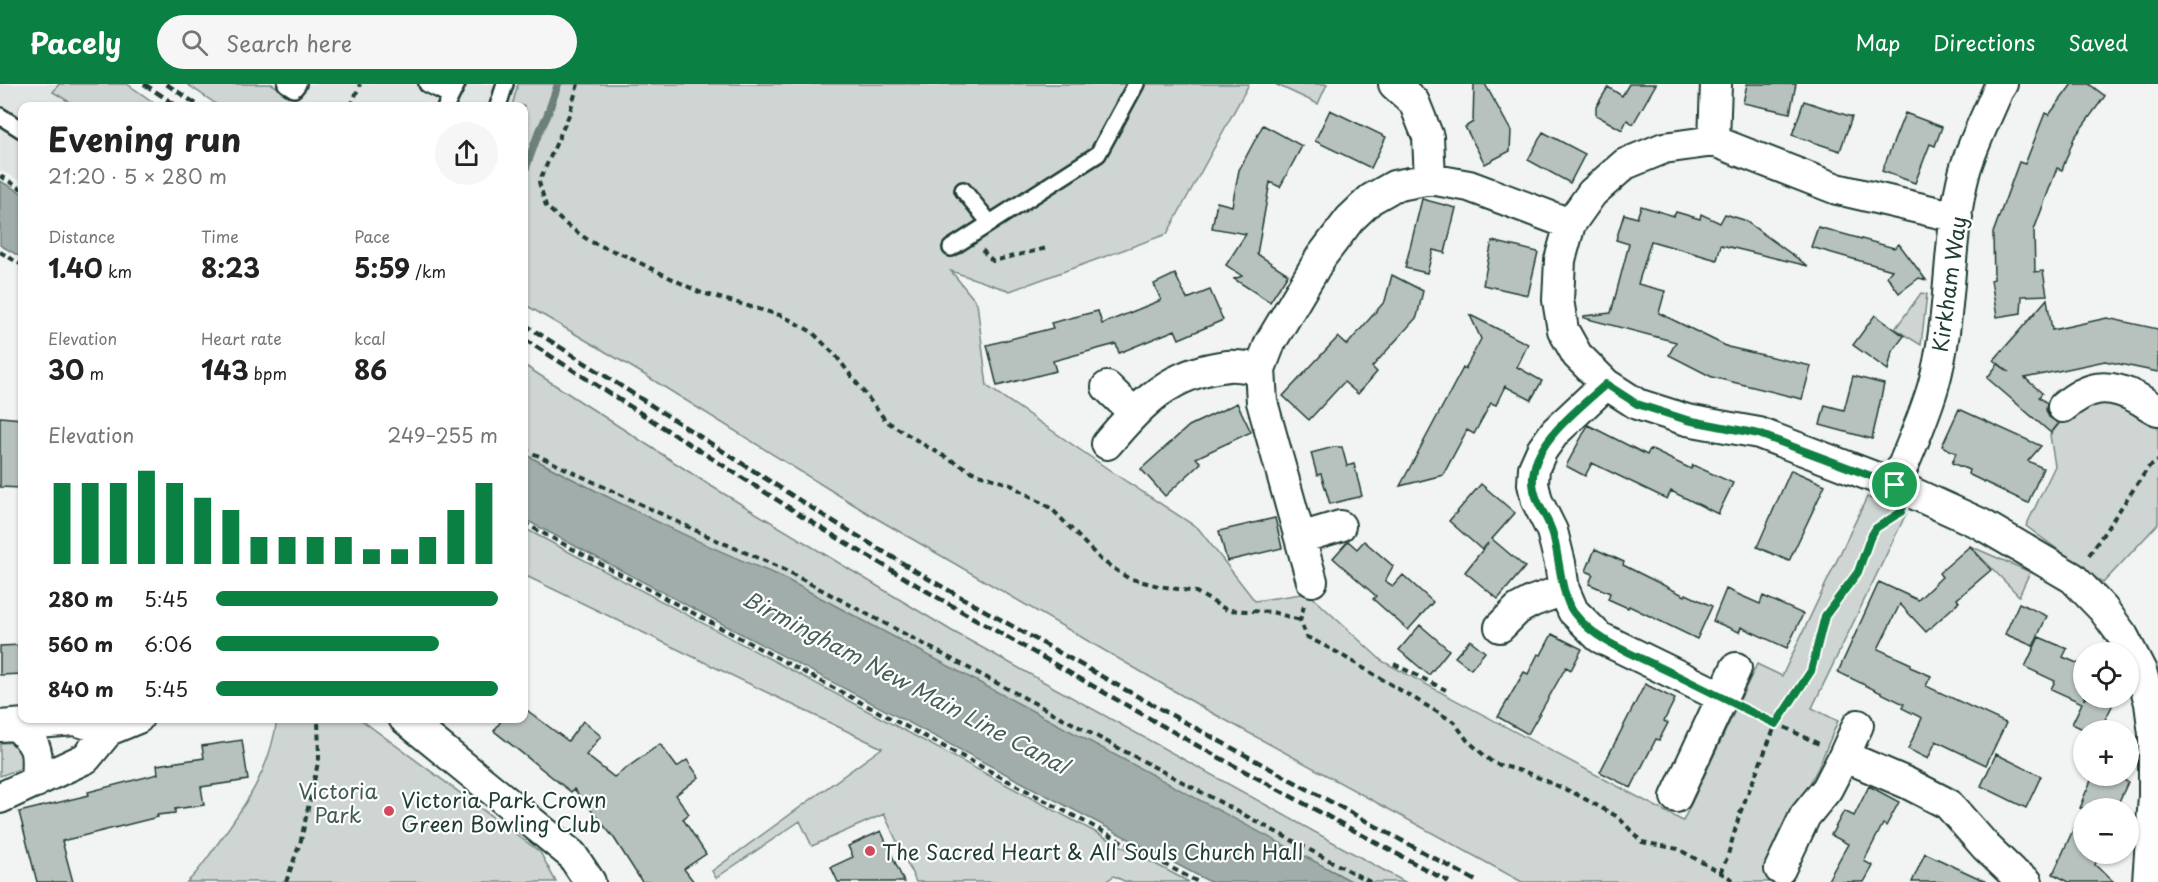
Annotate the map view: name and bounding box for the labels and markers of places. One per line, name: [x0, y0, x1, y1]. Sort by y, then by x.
pin: [1869, 459, 1920, 510]
place label: Victoria Park Crown Green Bowling Club: [401, 783, 607, 839]
marker: Victoria Park Crown Green Bowling Club: [382, 804, 396, 818]
place label: The Sacred Heart & All Souls Church Hall: [882, 835, 1303, 867]
marker: The Sacred Heart & All Souls Church Hall: [863, 844, 877, 858]

